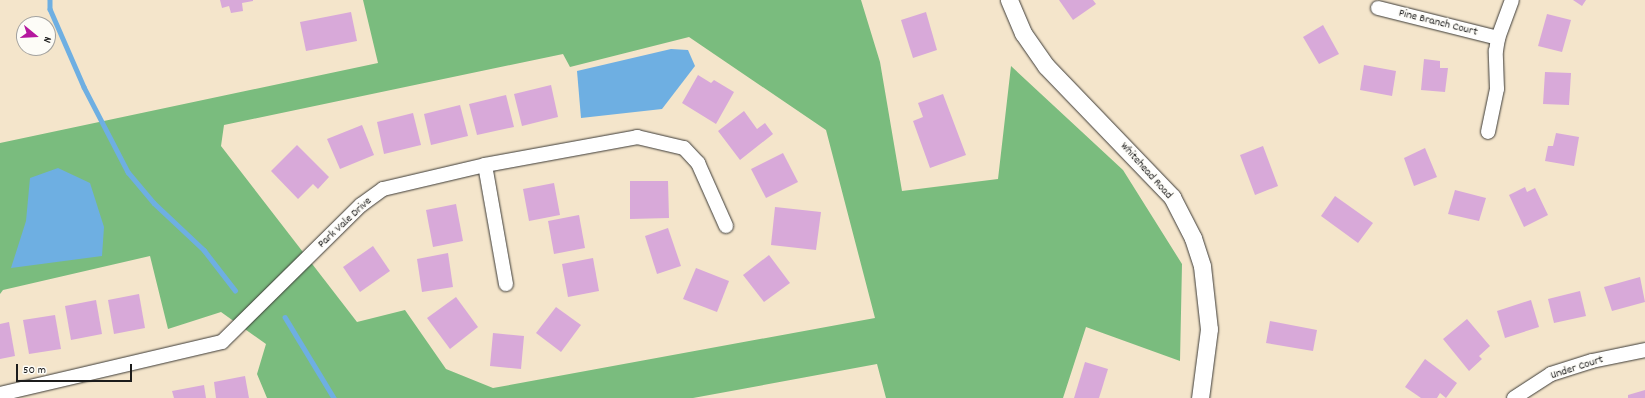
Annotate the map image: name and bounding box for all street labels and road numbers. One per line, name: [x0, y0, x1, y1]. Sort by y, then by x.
street label: Pine Branch Court: [1397, 6, 1479, 40]
street label: Whitehead Road: [1117, 140, 1175, 202]
street label: Park Vale Drive: [315, 194, 375, 252]
street label: Under Court: [1549, 353, 1605, 383]

